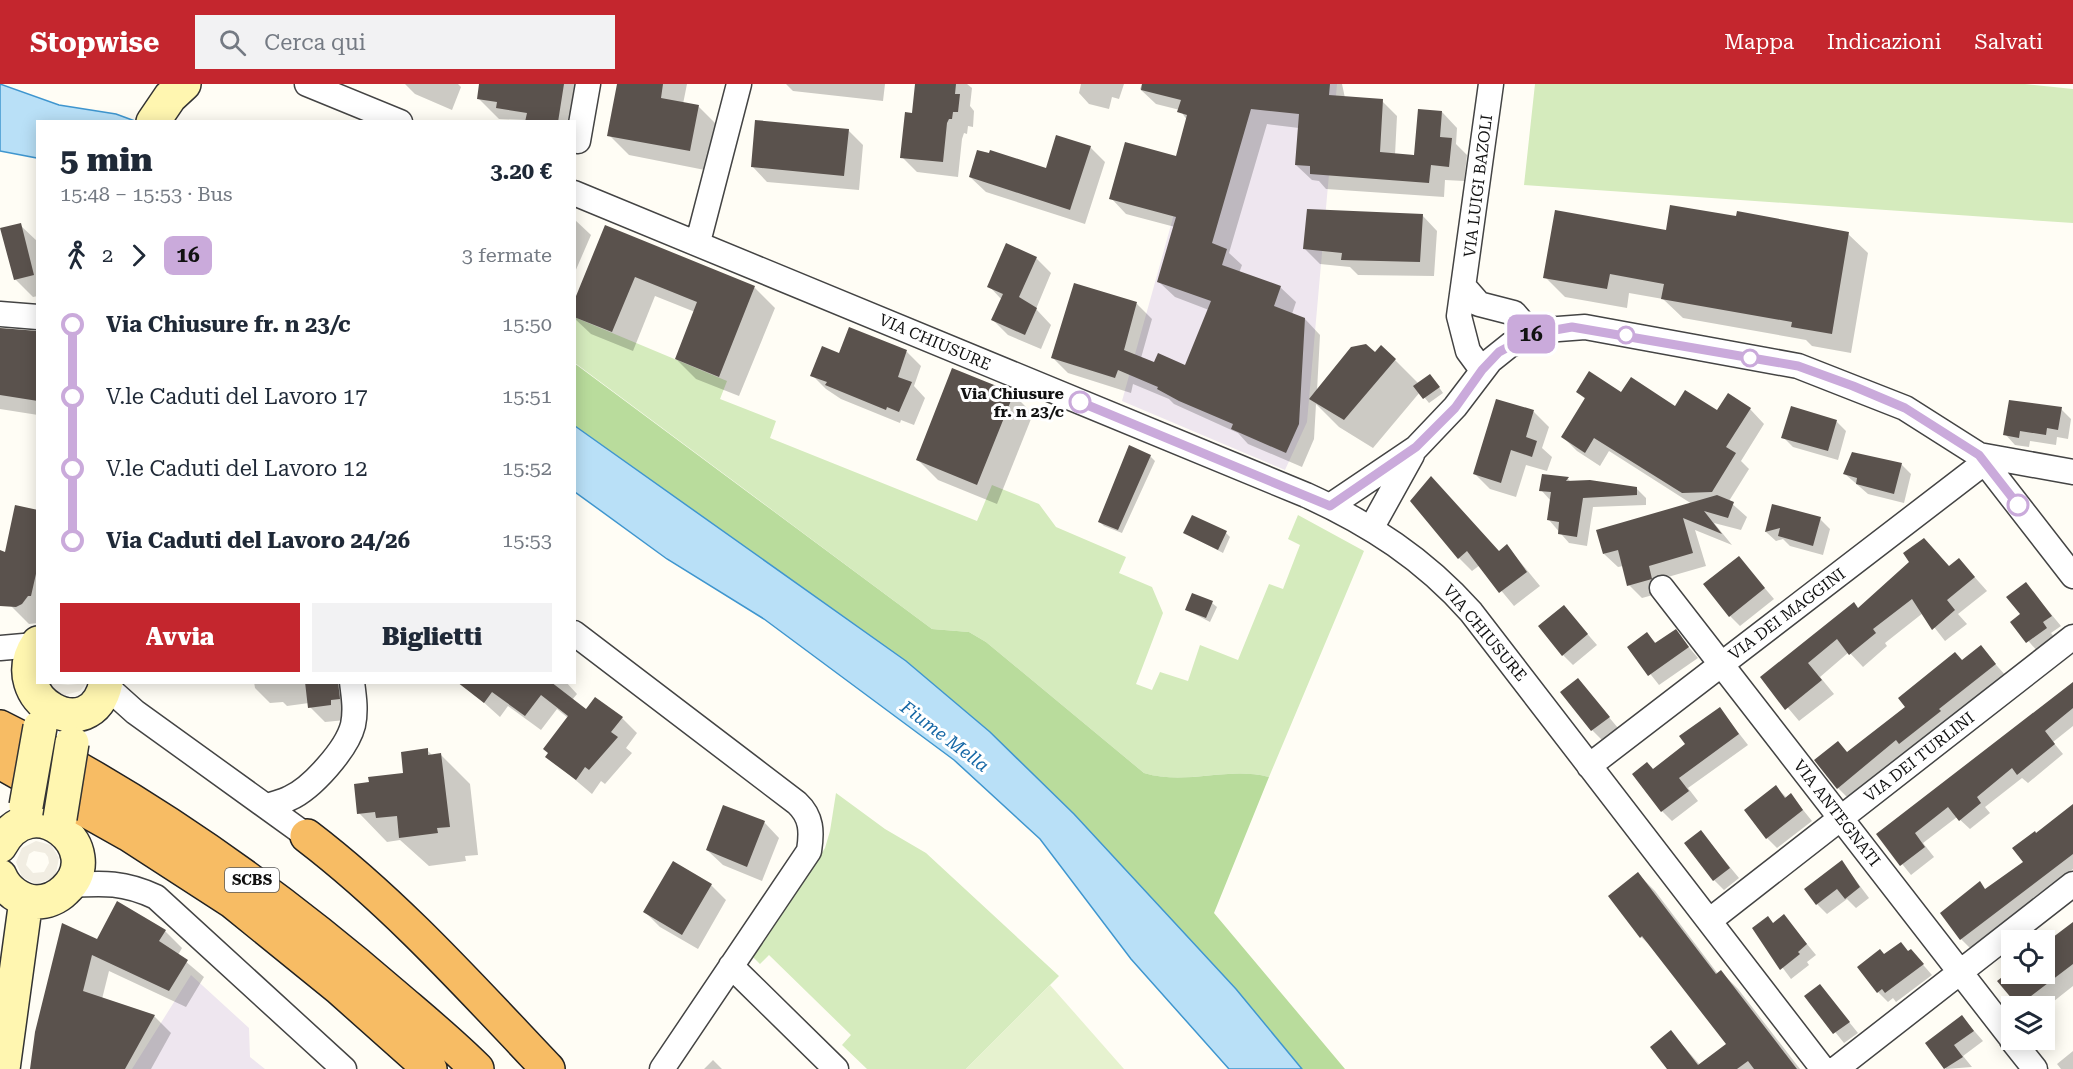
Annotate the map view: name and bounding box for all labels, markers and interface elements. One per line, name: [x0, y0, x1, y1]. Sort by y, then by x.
search box: [195, 15, 615, 69]
text: Stopwise: [30, 26, 159, 59]
icon: search: [216, 26, 249, 59]
text: Cerca qui: [264, 30, 366, 55]
text: Mappa: [1724, 30, 1794, 54]
text: Indicazioni: [1827, 30, 1941, 54]
text: Salvati: [1974, 30, 2043, 54]
street label: VIA LUIGI BAZOLI: [1460, 114, 1496, 258]
text: 5 min: [60, 140, 153, 179]
text: 3.20 €: [490, 159, 552, 184]
text: 15:48 – 15:53 · Bus: [60, 182, 232, 206]
icon: walk: [60, 239, 93, 272]
icon: forward: [122, 239, 155, 272]
text: 2: [102, 243, 113, 267]
text: 16: [176, 243, 200, 267]
text: 3 fermate: [462, 243, 552, 267]
street label: VIA CHIUSURE: [876, 310, 994, 374]
text: Via Chiusure fr. n 23/c: [106, 312, 351, 337]
text: 15:50: [502, 312, 552, 336]
line badge: 16: [1504, 314, 1558, 354]
text: 16: [1519, 322, 1543, 346]
unlabelled marker: [1617, 326, 1635, 344]
unlabelled marker: [1741, 349, 1759, 367]
text: V.le Caduti del Lavoro 17: [106, 384, 367, 409]
text: 15:51: [502, 384, 552, 408]
place label: Via Chiusure fr. n 23/c: [960, 384, 1064, 421]
marker: Via Chiusure fr. n 23/c: [1069, 391, 1091, 413]
text: V.le Caduti del Lavoro 12: [106, 456, 367, 481]
text: 15:52: [502, 456, 552, 480]
unlabelled marker: [2007, 494, 2029, 516]
text: Via Caduti del Lavoro 24/26: [106, 528, 410, 553]
text: 15:53: [502, 528, 552, 552]
street label: VIA DEI MAGGINI: [1725, 564, 1849, 664]
street label: VIA CHIUSURE: [1439, 581, 1531, 685]
button: Avvia: [60, 603, 300, 672]
button: Biglietti: [312, 603, 552, 672]
water label: Fiume Mella: [896, 695, 993, 776]
street label: VIA DEI TURLINI: [1860, 708, 1978, 806]
street label: VIA ANTEGNATI: [1790, 756, 1884, 870]
road number: SCBS: [225, 868, 279, 892]
map controls: [2001, 930, 2055, 1050]
button: locate: [2001, 930, 2055, 984]
button: layers: [2001, 996, 2055, 1050]

